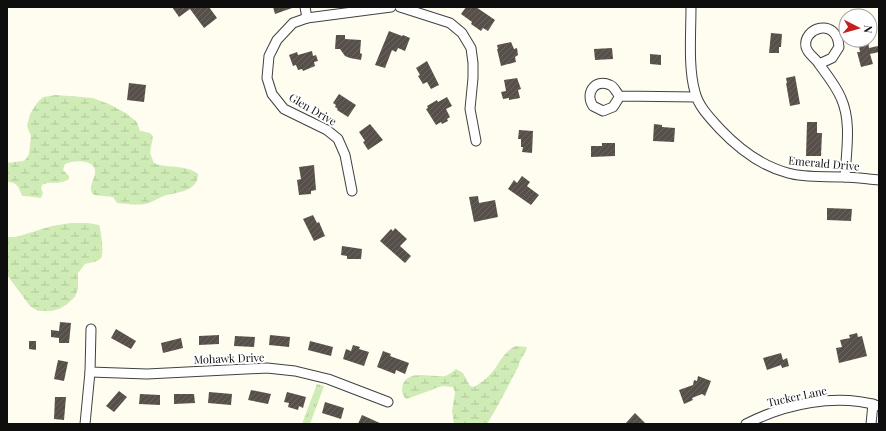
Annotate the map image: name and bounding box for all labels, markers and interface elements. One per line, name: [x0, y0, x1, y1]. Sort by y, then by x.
north arrow: [838, 8, 878, 48]
text: N: [861, 24, 876, 34]
street label: Glen Drive: [287, 89, 340, 129]
street label: Emerald Drive: [788, 152, 861, 174]
street label: Mohawk Drive: [193, 349, 265, 367]
street label: Tucker Lane: [766, 382, 829, 410]

